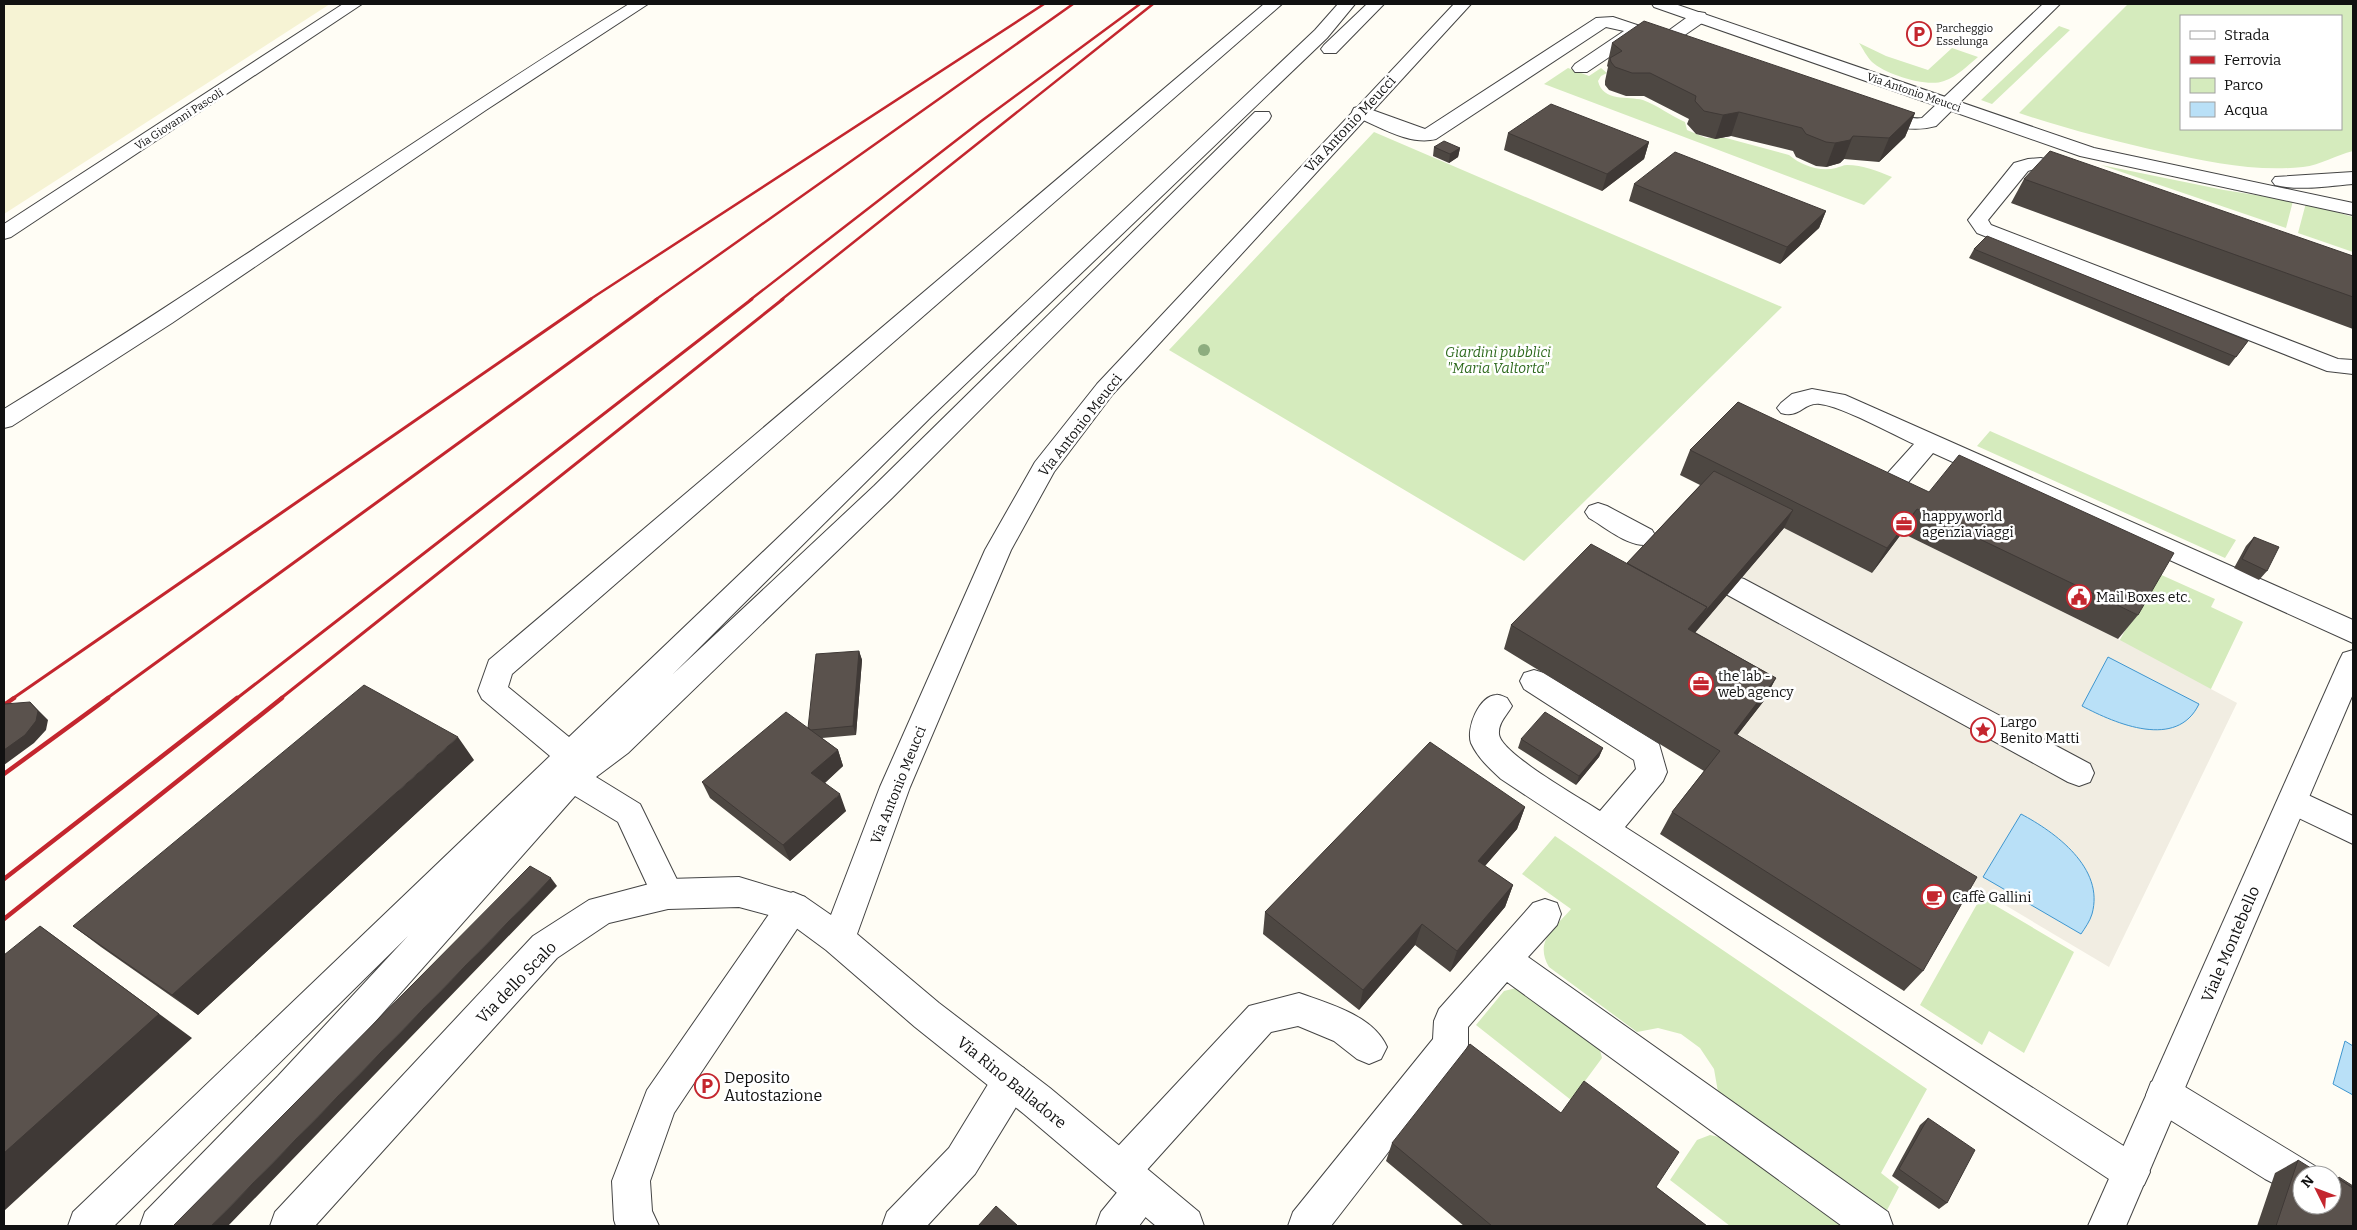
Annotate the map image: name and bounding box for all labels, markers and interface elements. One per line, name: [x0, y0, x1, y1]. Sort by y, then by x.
legend: [2180, 15, 2342, 130]
parking icon: Parcheggio Esselunga: [1906, 21, 1932, 47]
place label: Parcheggio Esselunga: [1936, 22, 1993, 48]
text: Strada: [2224, 26, 2270, 44]
text: Ferrovia: [2224, 51, 2281, 69]
street label: Via Antonio Meucci: [1865, 70, 1963, 115]
street label: Via Antonio Meucci: [1301, 73, 1399, 176]
text: Parco: [2224, 76, 2263, 94]
street label: Via Giovanni Pascoli: [133, 86, 227, 153]
text: Acqua: [2224, 101, 2268, 119]
park label: Giardini pubblici "Maria Valtorta": [1445, 344, 1551, 377]
street label: Via Antonio Meucci: [1035, 371, 1126, 480]
place label: happy world agenzia viaggi: [1922, 508, 2014, 541]
office icon: happy world agenzia viaggi: [1891, 511, 1917, 537]
public building icon: Mail Boxes etc.: [2066, 584, 2092, 610]
place label: Mail Boxes etc.: [2096, 589, 2190, 606]
place label: the lab - web agency: [1717, 668, 1794, 701]
office icon: the lab - web agency: [1688, 671, 1714, 697]
place label: Largo Benito Matti: [2000, 714, 2080, 747]
place icon: Largo Benito Matti: [1970, 717, 1996, 743]
street label: Via Antonio Meucci: [867, 724, 930, 847]
street label: Viale Montebello: [2197, 883, 2263, 1005]
cafe icon: Caffè Gallini: [1921, 884, 1947, 910]
place label: Caffè Gallini: [1952, 889, 2031, 906]
street label: Via dello Scalo: [473, 937, 560, 1027]
street label: Via Rino Balladore: [953, 1033, 1070, 1132]
place label: Deposito Autostazione: [724, 1068, 822, 1105]
parking icon: Deposito Autostazione: [694, 1073, 720, 1099]
north arrow: [2292, 1165, 2342, 1215]
text: N: [2298, 1172, 2318, 1191]

